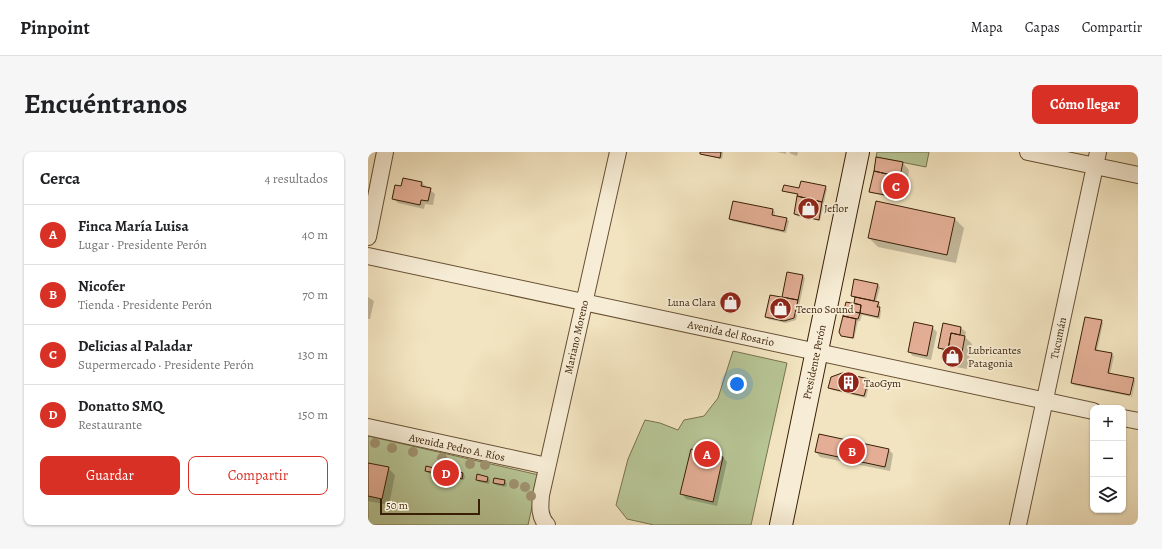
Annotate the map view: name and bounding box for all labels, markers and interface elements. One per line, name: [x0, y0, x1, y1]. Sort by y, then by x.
text: Pinpoint: [20, 15, 90, 41]
text: Mapa: [971, 18, 1003, 37]
text: Capas: [1025, 18, 1060, 37]
text: Compartir: [1082, 18, 1142, 37]
text: Encuéntranos: [24, 85, 188, 123]
button: Cómo llegar: [1032, 85, 1138, 124]
text: Cerca: [40, 167, 80, 190]
text: 4 resultados: [264, 170, 328, 187]
pin: C: [883, 171, 909, 201]
shop icon: Jeflor: [795, 195, 821, 221]
place label: Jeflor: [824, 201, 848, 216]
text: Finca María Luisa: [78, 216, 189, 236]
text: A: [49, 226, 57, 243]
text: 40 m: [302, 226, 328, 243]
text: Lugar · Presidente Perón: [78, 236, 207, 253]
text: Nicofer: [78, 276, 125, 296]
text: B: [49, 286, 57, 303]
text: 70 m: [302, 286, 328, 303]
shop icon: Luna Clara: [718, 289, 744, 315]
place label: Luna Clara: [667, 295, 717, 310]
text: Tienda · Presidente Perón: [78, 296, 212, 313]
shop icon: Tecno Sound: [768, 296, 794, 322]
street label: Mariano Moreno: [561, 298, 592, 376]
place label: Tecno Sound: [796, 302, 854, 317]
street label: Tucumán: [1047, 316, 1070, 360]
street label: Avenida del Rosario: [685, 317, 776, 350]
street label: Presidente Perón: [799, 323, 830, 401]
text: Delicias al Paladar: [78, 336, 192, 356]
shop icon: Lubricantes Patagonia: [940, 343, 966, 369]
place label: Lubricantes Patagonia: [968, 343, 1021, 371]
text: C: [49, 346, 57, 363]
text: 130 m: [298, 346, 328, 363]
text: Supermercado · Presidente Perón: [78, 356, 254, 373]
building icon: TaoGym: [836, 370, 862, 396]
your location: [727, 374, 747, 394]
place label: TaoGym: [864, 376, 901, 391]
text: Donatto SMQ: [78, 396, 163, 416]
map controls: [1090, 405, 1126, 513]
button: +: [1090, 405, 1126, 441]
text: D: [48, 406, 58, 423]
text: 150 m: [298, 406, 328, 423]
text: Restaurante: [78, 416, 142, 433]
street label: Avenida Pedro A. Ríos: [407, 430, 506, 465]
pin: B: [839, 436, 865, 466]
pin: A: [694, 439, 720, 469]
button: −: [1090, 441, 1126, 477]
button: Guardar: [40, 456, 180, 495]
button: Compartir: [188, 456, 328, 495]
pin: D: [433, 458, 459, 488]
button: layers: [1090, 477, 1126, 513]
scale bar: [380, 497, 480, 516]
text: 50 m: [386, 498, 408, 513]

